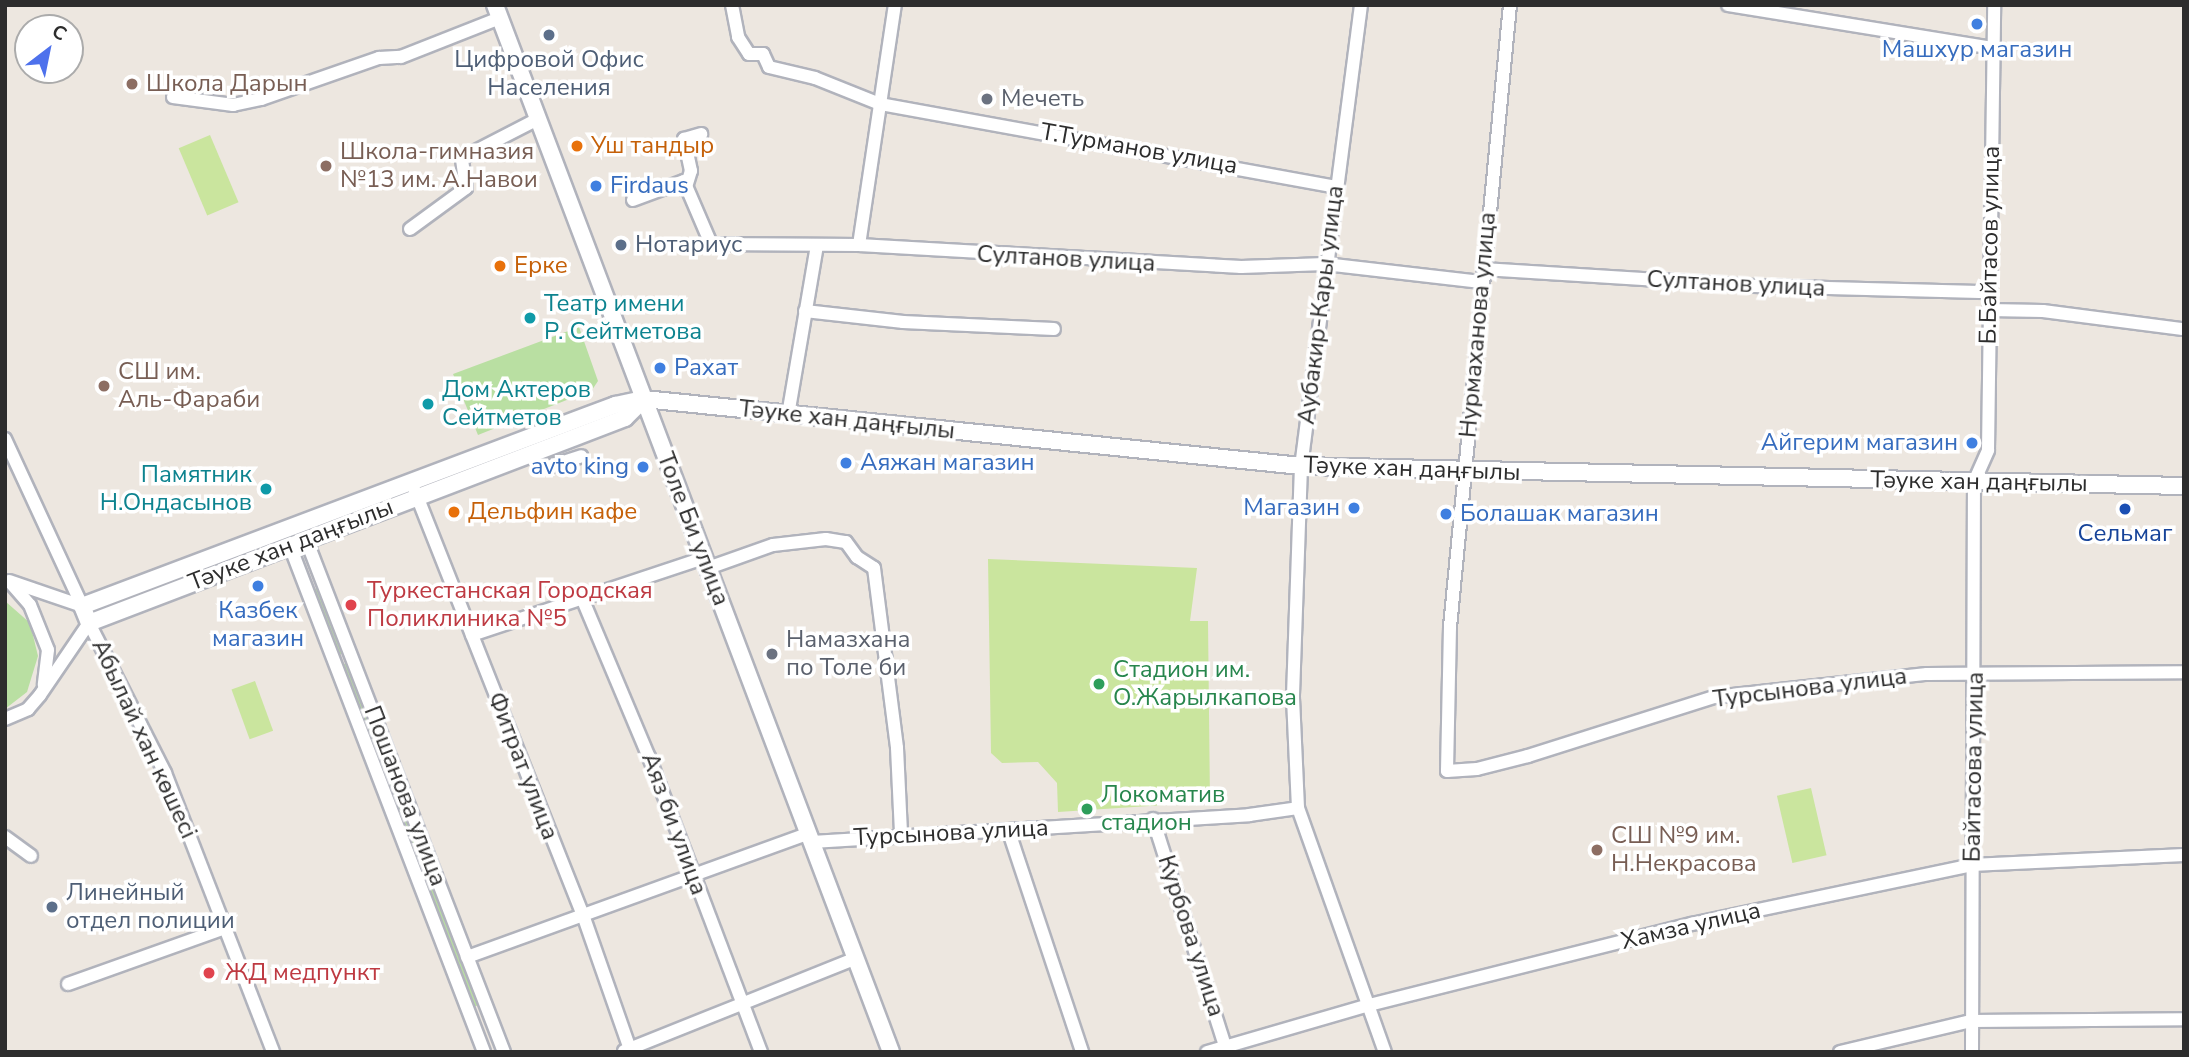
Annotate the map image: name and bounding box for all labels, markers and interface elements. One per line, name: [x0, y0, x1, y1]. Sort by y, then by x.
north arrow: [14, 14, 84, 84]
marker: Машхур магазин: [1969, 16, 1985, 32]
text: С: [47, 18, 71, 47]
marker: Цифровой Офис Населения: [541, 27, 557, 43]
place label: Машхур магазин: [1882, 36, 2072, 64]
place label: Цифровой Офис Населения: [454, 46, 644, 102]
place label: Школа Дарын: [146, 70, 308, 98]
marker: Школа Дарын: [124, 76, 140, 92]
place label: Мечеть: [1001, 85, 1084, 113]
marker: Мечеть: [979, 91, 995, 107]
street label: Т.Турманов улица: [1038, 118, 1240, 180]
place label: Уш тандыр: [591, 132, 714, 160]
place label: Школа-гимназия №13 им. А.Навои: [340, 138, 538, 194]
marker: Уш тандыр: [569, 138, 585, 154]
street label: Б.Байтасов улица: [1974, 145, 2006, 345]
marker: Школа-гимназия №13 им. А.Навои: [318, 158, 334, 174]
place label: Firdaus: [610, 172, 689, 200]
marker: Firdaus: [588, 178, 604, 194]
street label: Аубакир-Кары улица: [1292, 184, 1350, 426]
street label: Нурмаханова улица: [1454, 211, 1502, 439]
place label: Нотариус: [635, 231, 742, 259]
marker: Нотариус: [613, 237, 629, 253]
street label: Султанов улица: [976, 240, 1156, 278]
place label: Ерке: [514, 252, 568, 280]
marker: Ерке: [492, 258, 508, 274]
street label: Султанов улица: [1646, 265, 1826, 303]
place label: Театр имени Р. Сейтметова: [544, 290, 702, 346]
marker: Театр имени Р. Сейтметова: [522, 310, 538, 326]
place label: Рахат: [674, 354, 738, 382]
place label: СШ им. Аль-Фараби: [118, 358, 260, 414]
marker: Рахат: [652, 360, 668, 376]
place label: Дом Актеров Сейтметов: [442, 376, 591, 432]
marker: СШ им. Аль-Фараби: [96, 378, 112, 394]
street label: Тәуке хан даңғылы: [738, 394, 956, 446]
marker: Дом Актеров Сейтметов: [420, 396, 436, 412]
place label: Айгерим магазин: [1761, 429, 1958, 457]
marker: Айгерим магазин: [1964, 435, 1980, 451]
street label: Толе Би улица: [651, 448, 735, 610]
place label: Аяжан магазин: [860, 449, 1035, 477]
street label: Тәуке хан даңғылы: [1303, 451, 1521, 487]
place label: avto king: [531, 453, 629, 481]
marker: Аяжан магазин: [838, 455, 854, 471]
marker: avto king: [635, 459, 651, 475]
place label: Памятник Н.Ондасынов: [100, 461, 252, 517]
street label: Тәуке хан даңғылы: [1870, 466, 2088, 498]
marker: Памятник Н.Ондасынов: [258, 481, 274, 497]
street label: Тәуке хан даңғылы: [184, 493, 398, 597]
place label: Магазин: [1243, 494, 1340, 522]
place label: Дельфин кафе: [468, 498, 637, 526]
marker: Магазин: [1346, 500, 1362, 516]
place label: Болашак магазин: [1460, 500, 1659, 528]
marker: Сельмаг: [2117, 501, 2133, 517]
marker: Дельфин кафе: [446, 504, 462, 520]
marker: Болашак магазин: [1438, 506, 1454, 522]
place label: Сельмаг: [2078, 520, 2172, 548]
place label: Туркестанская Городская Поликлиника №5: [367, 577, 653, 633]
marker: Казбек магазин: [250, 578, 266, 594]
marker: Туркестанская Городская Поликлиника №5: [341, 595, 361, 615]
place label: Казбек магазин: [212, 597, 304, 653]
place label: Намазхана по Толе би: [786, 626, 911, 682]
street label: Абылай хан көшесі: [85, 635, 203, 843]
marker: Намазхана по Толе би: [764, 646, 780, 662]
place label: Стадион им. О.Жарылкапова: [1113, 656, 1297, 712]
street label: Турсынова улица: [1711, 662, 1909, 714]
street label: Байтасова улица: [1958, 672, 1990, 862]
marker: Стадион им. О.Жарылкапова: [1091, 676, 1107, 692]
street label: Фитрат улица: [482, 688, 564, 844]
street label: Пошанова улица: [357, 702, 453, 890]
street label: Аяз би улица: [635, 749, 713, 899]
place label: Локоматив стадион: [1101, 781, 1225, 837]
marker: Локоматив стадион: [1079, 801, 1095, 817]
street label: Турсынова улица: [853, 814, 1049, 852]
place label: СШ №9 им. Н.Некрасова: [1611, 822, 1757, 878]
marker: СШ №9 им. Н.Некрасова: [1589, 842, 1605, 858]
street label: Курбова улица: [1151, 852, 1231, 1020]
place label: Линейный отдел полиции: [66, 879, 235, 935]
street label: Хамза улица: [1618, 896, 1764, 956]
marker: Линейный отдел полиции: [44, 899, 60, 915]
place label: ЖД медпункт: [225, 959, 380, 987]
marker: ЖД медпункт: [199, 963, 219, 983]

